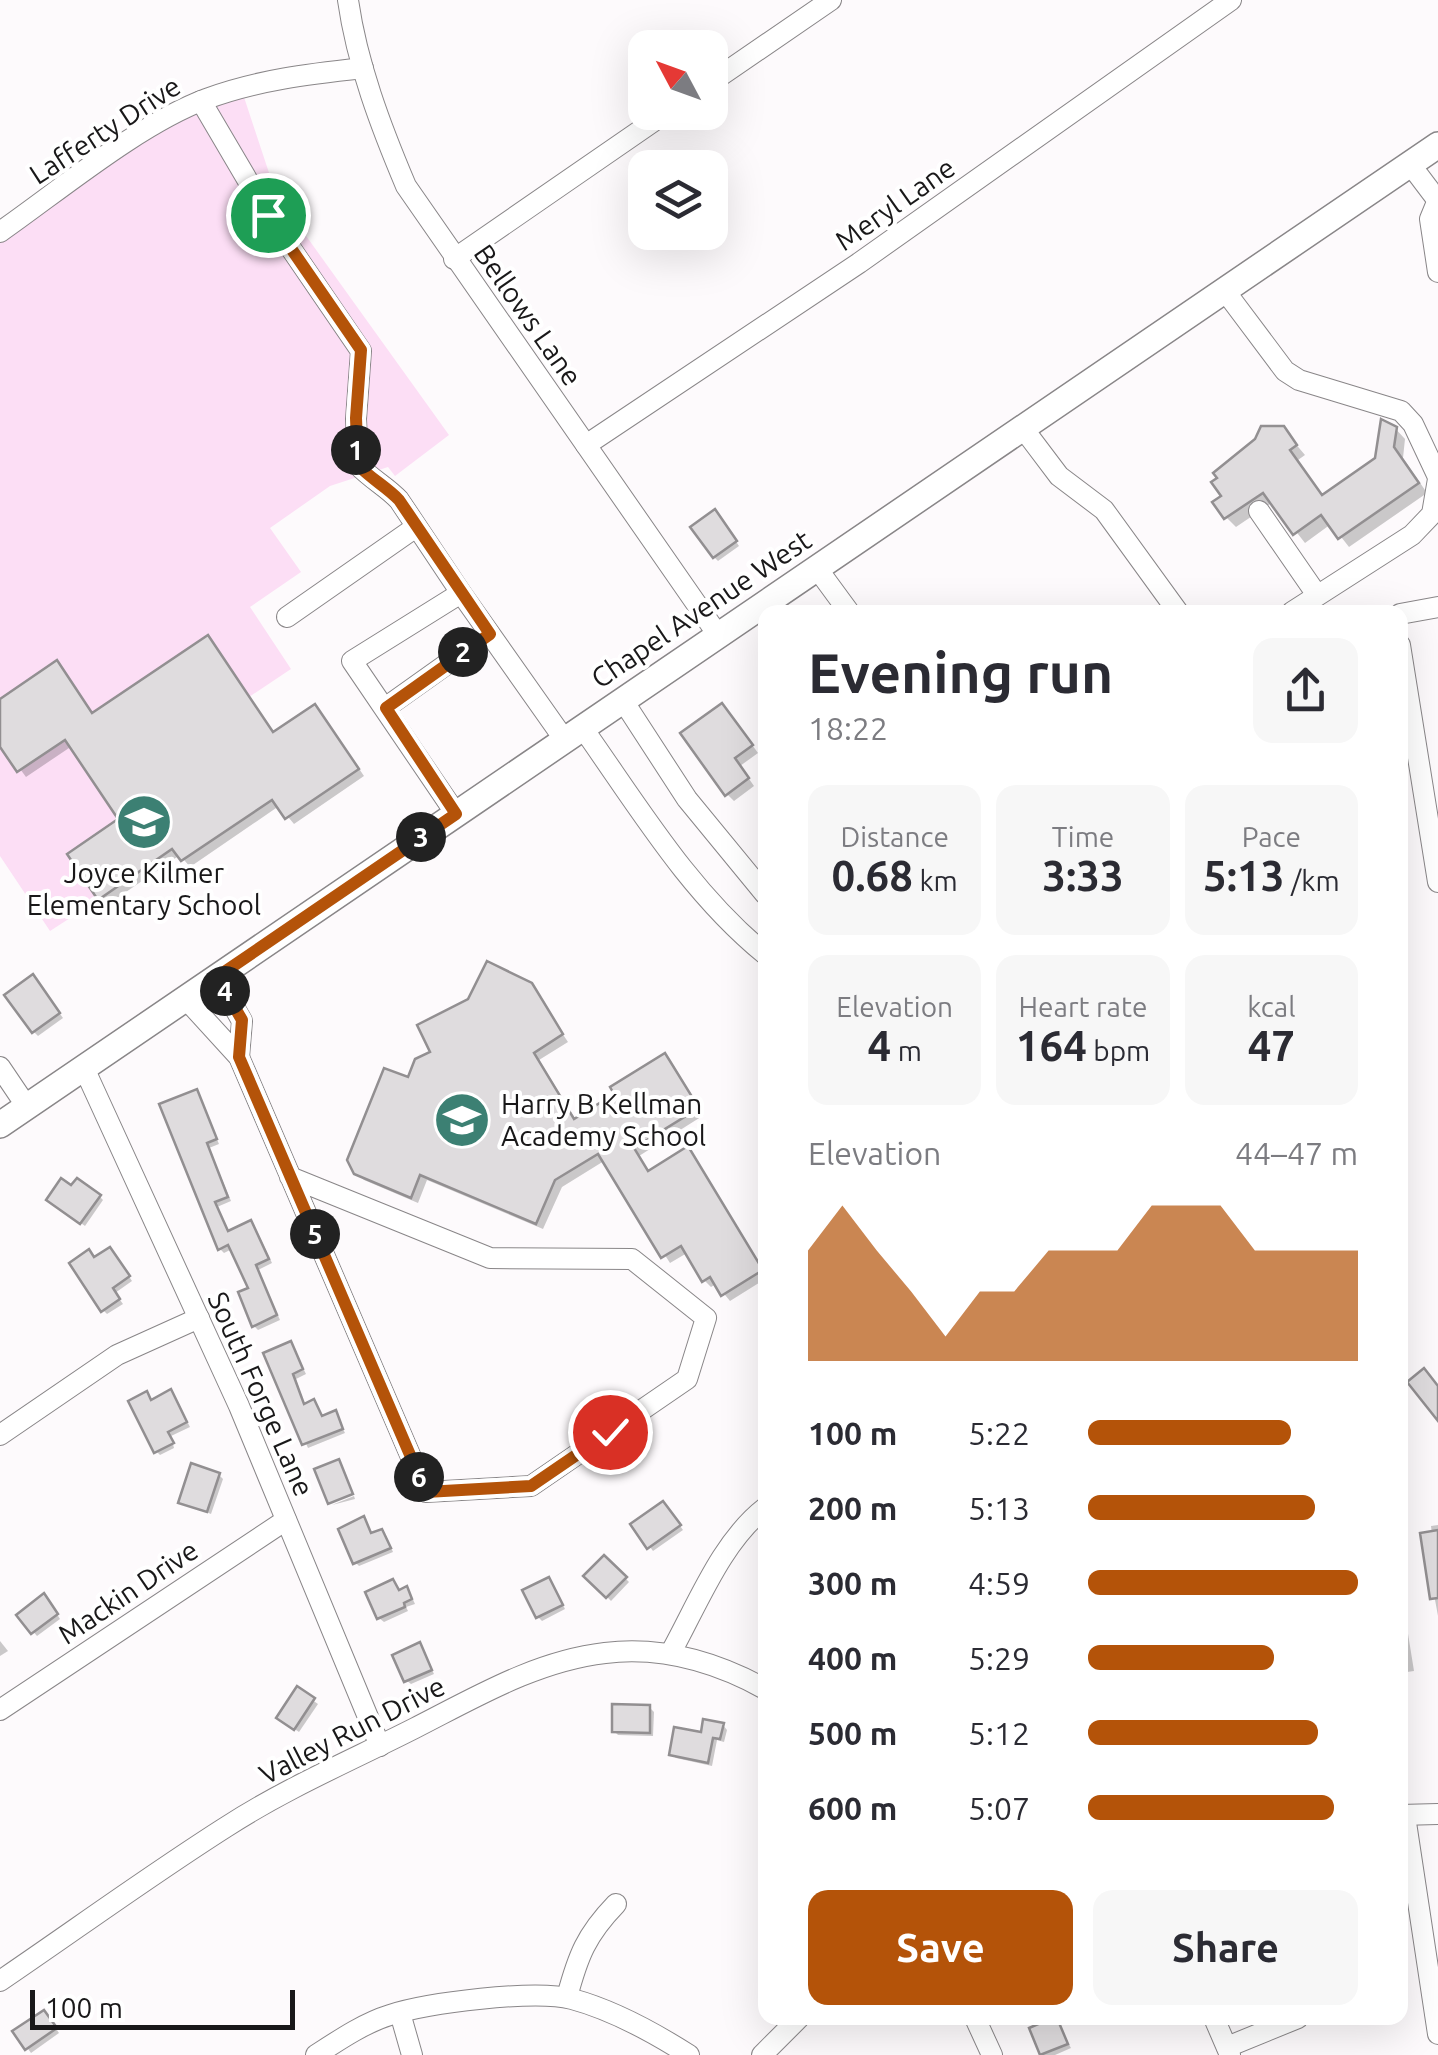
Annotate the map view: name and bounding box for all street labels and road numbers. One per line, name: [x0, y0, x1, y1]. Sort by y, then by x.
street label: Lafferty Drive: [24, 69, 186, 190]
street label: Meryl Lane: [829, 151, 960, 256]
street label: Bellows Lane: [468, 238, 588, 391]
street label: Chapel Avenue West: [585, 524, 816, 694]
street label: South Forge Lane: [203, 1287, 320, 1501]
street label: Mackin Drive: [52, 1534, 203, 1650]
street label: Valley Run Drive: [254, 1669, 450, 1790]

